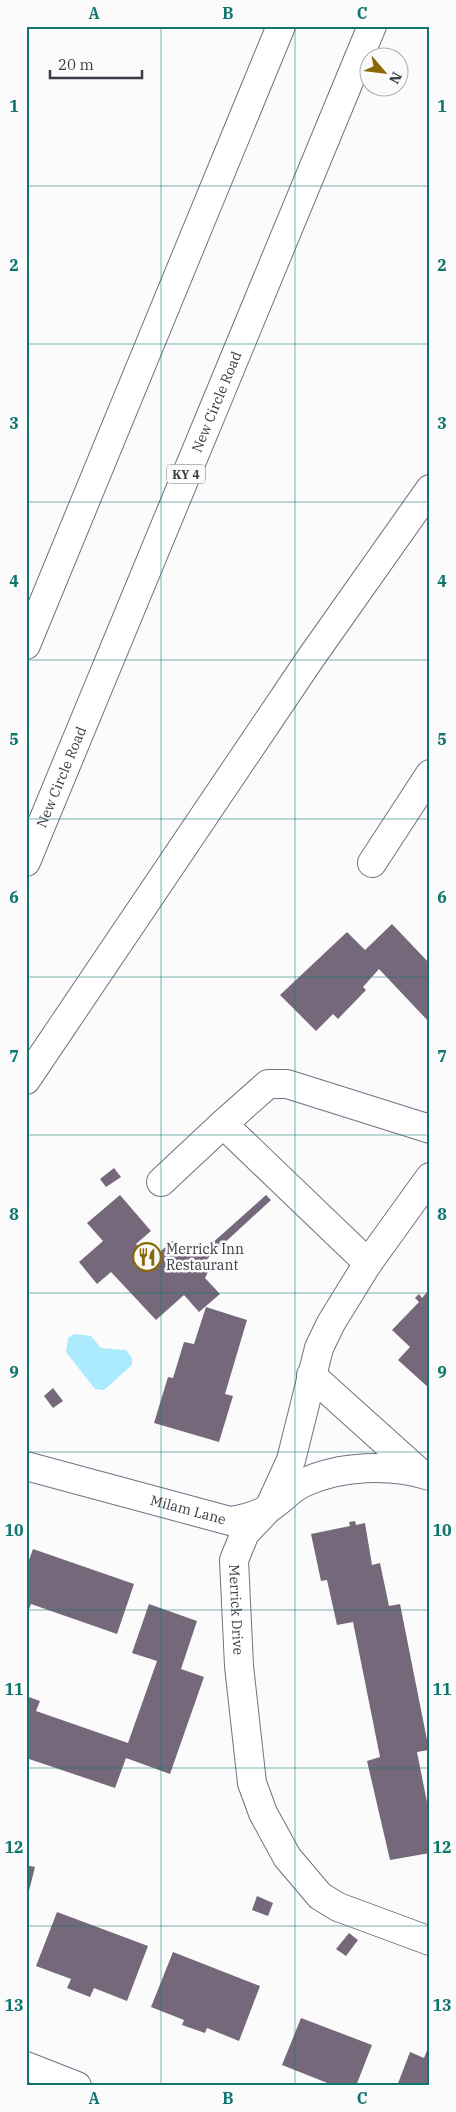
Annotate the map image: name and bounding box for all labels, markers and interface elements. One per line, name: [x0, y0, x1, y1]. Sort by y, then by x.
text: A: [88, 3, 100, 23]
text: B: [222, 3, 234, 23]
text: C: [357, 3, 367, 23]
scale bar: [50, 48, 142, 80]
north arrow: [358, 48, 408, 98]
text: 20 m: [58, 55, 94, 74]
text: N: [385, 69, 406, 87]
text: 1: [9, 96, 19, 116]
text: 1: [437, 96, 447, 116]
text: 2: [9, 255, 19, 275]
text: 2: [437, 255, 447, 275]
street label: New Circle Road: [188, 348, 246, 455]
text: 3: [9, 413, 19, 433]
text: 3: [437, 413, 447, 433]
road number: KY 4: [167, 464, 205, 484]
text: 4: [9, 571, 19, 591]
text: 4: [437, 571, 447, 591]
street label: New Circle Road: [32, 723, 90, 830]
text: 5: [9, 729, 19, 749]
text: 5: [437, 729, 447, 749]
text: 6: [9, 887, 19, 907]
text: 6: [437, 887, 447, 907]
text: 7: [9, 1046, 19, 1066]
text: 7: [437, 1046, 447, 1066]
text: 8: [9, 1204, 19, 1224]
text: 8: [437, 1204, 447, 1224]
place label: Merrick Inn Restaurant: [166, 1240, 244, 1274]
restaurant icon: Merrick Inn Restaurant: [132, 1242, 162, 1272]
text: 9: [9, 1362, 19, 1382]
text: 9: [437, 1362, 447, 1382]
street label: Milam Lane: [148, 1491, 228, 1529]
text: 10: [4, 1520, 24, 1540]
text: 10: [432, 1520, 452, 1540]
street label: Merrick Drive: [225, 1564, 247, 1655]
text: 11: [4, 1679, 24, 1699]
text: 11: [432, 1679, 452, 1699]
text: 12: [4, 1837, 24, 1857]
text: 12: [432, 1837, 452, 1857]
text: 13: [4, 1995, 24, 2015]
text: 13: [432, 1995, 452, 2015]
text: A: [88, 2088, 100, 2108]
text: B: [222, 2088, 234, 2108]
text: C: [357, 2088, 367, 2108]

